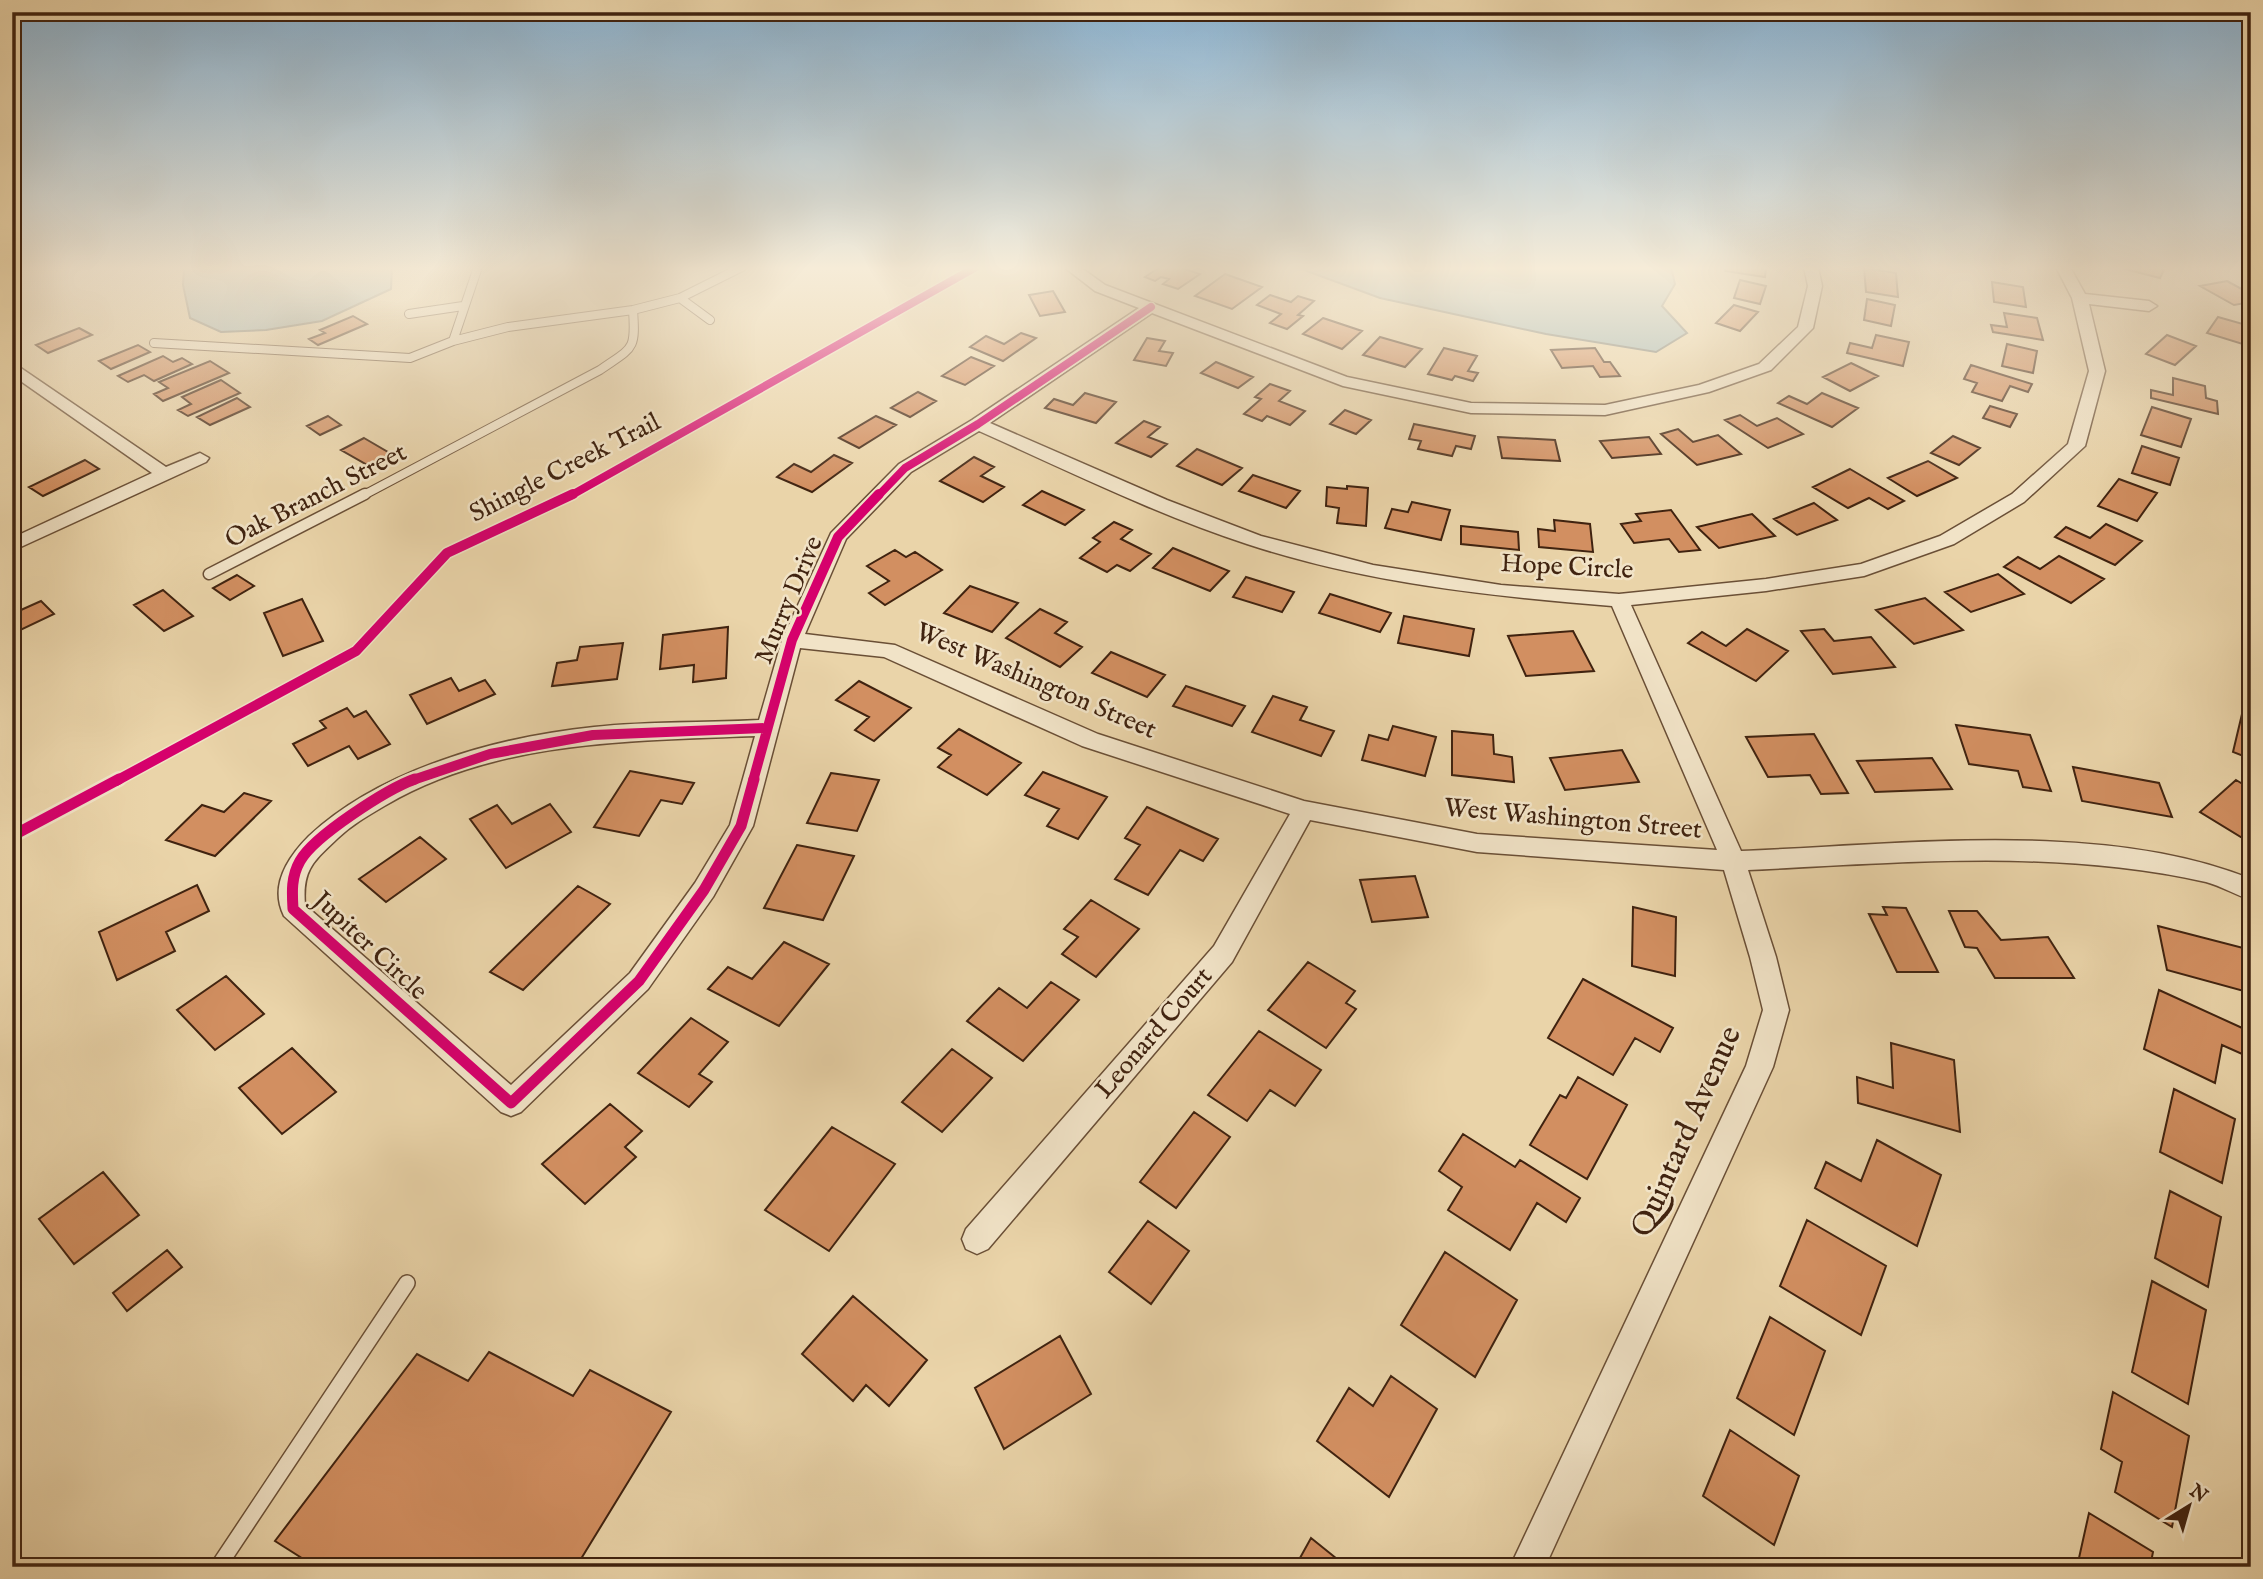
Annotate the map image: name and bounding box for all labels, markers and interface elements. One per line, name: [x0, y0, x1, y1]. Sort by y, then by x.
street label: Shingle Creek Trail: [464, 405, 667, 530]
street label: Oak Branch Street: [220, 436, 412, 556]
street label: Murry Drive: [747, 531, 831, 669]
street label: Hope Circle: [1500, 547, 1634, 587]
street label: West Washington Street: [911, 615, 1161, 747]
street label: West Washington Street: [1443, 791, 1703, 847]
street label: Jupiter Circle: [303, 882, 434, 1008]
street label: Leonard Court: [1088, 961, 1220, 1105]
street label: Quintard Avenue: [1622, 1020, 1752, 1244]
north arrow: [2154, 1470, 2224, 1540]
text: N: [2183, 1479, 2212, 1509]

